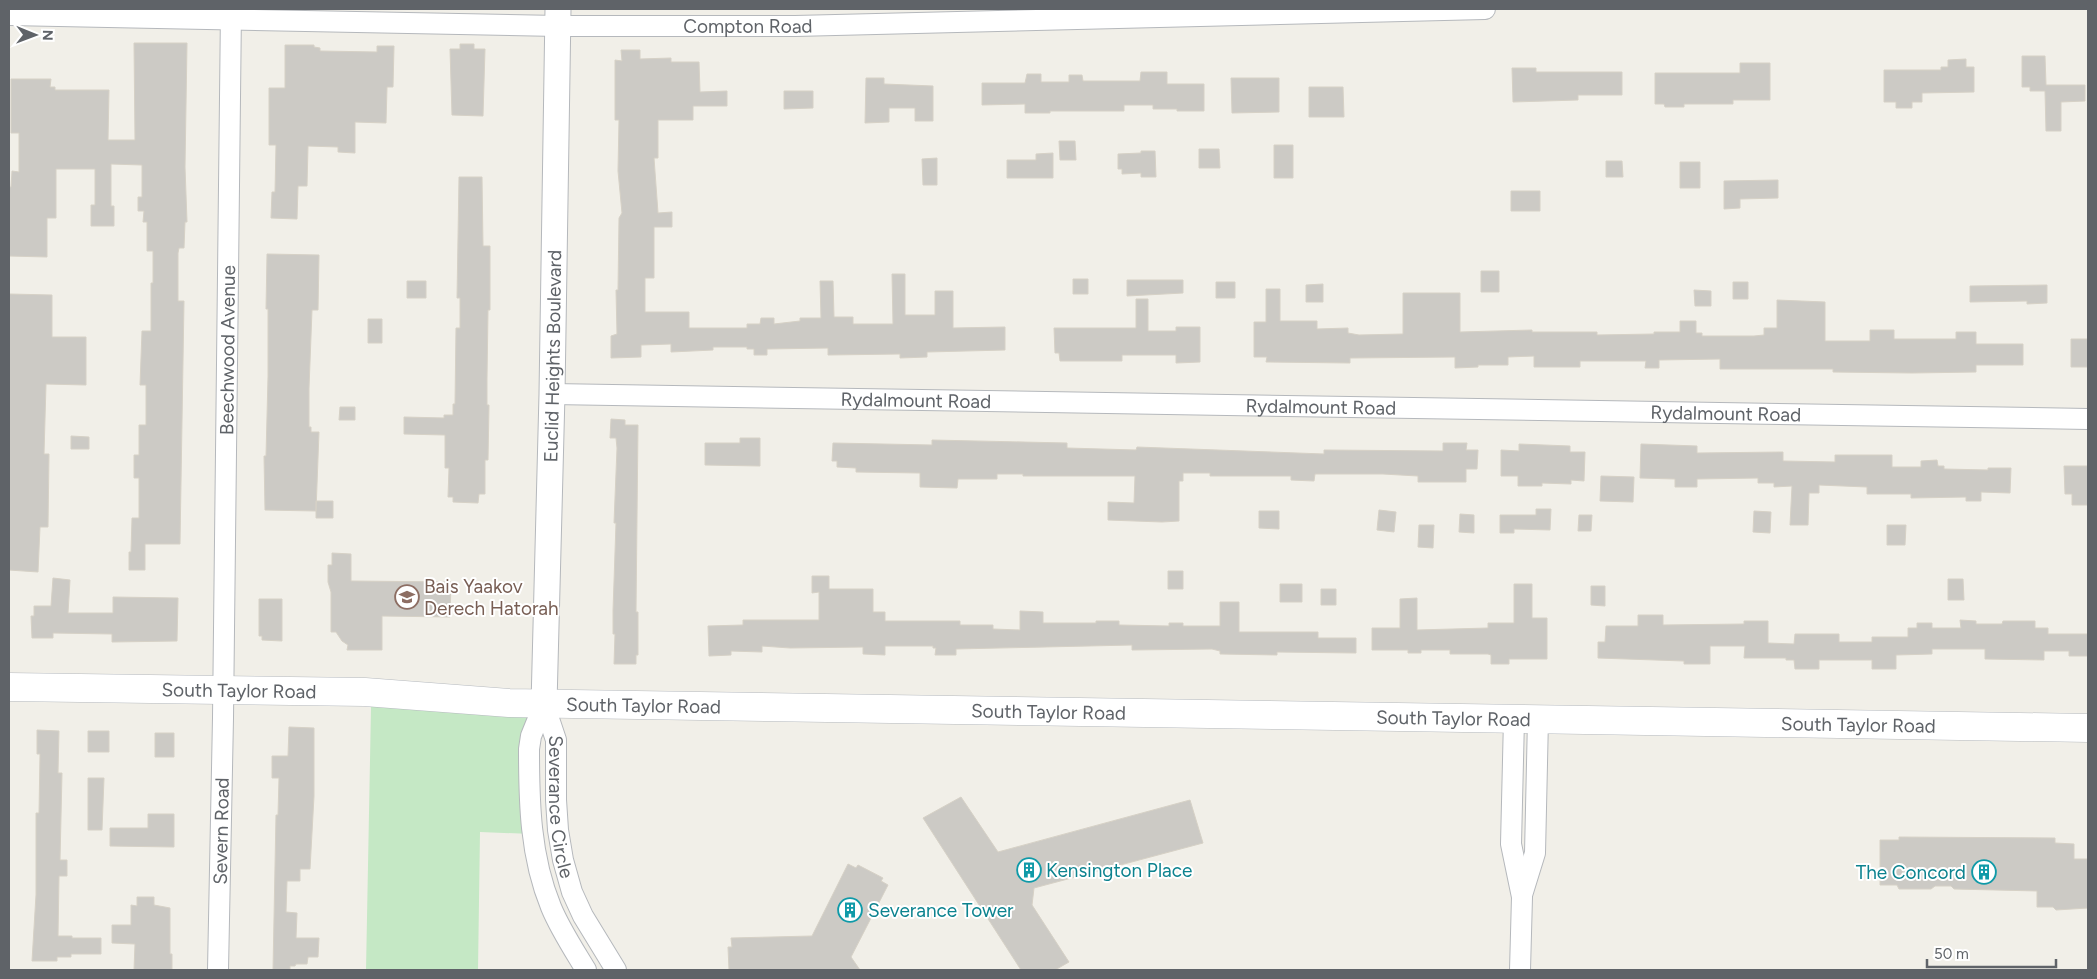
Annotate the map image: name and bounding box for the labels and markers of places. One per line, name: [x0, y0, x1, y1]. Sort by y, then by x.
place label: Bais Yaakov Derech Hatorah: [424, 575, 559, 620]
school or university icon: Bais Yaakov Derech Hatorah: [394, 584, 420, 610]
building icon: Kensington Place: [1016, 857, 1042, 883]
place label: Kensington Place: [1046, 859, 1192, 882]
building icon: The Concord: [1971, 859, 1997, 885]
place label: The Concord: [1856, 861, 1966, 884]
building icon: Severance Tower: [837, 897, 863, 923]
place label: Severance Tower: [868, 899, 1014, 922]

